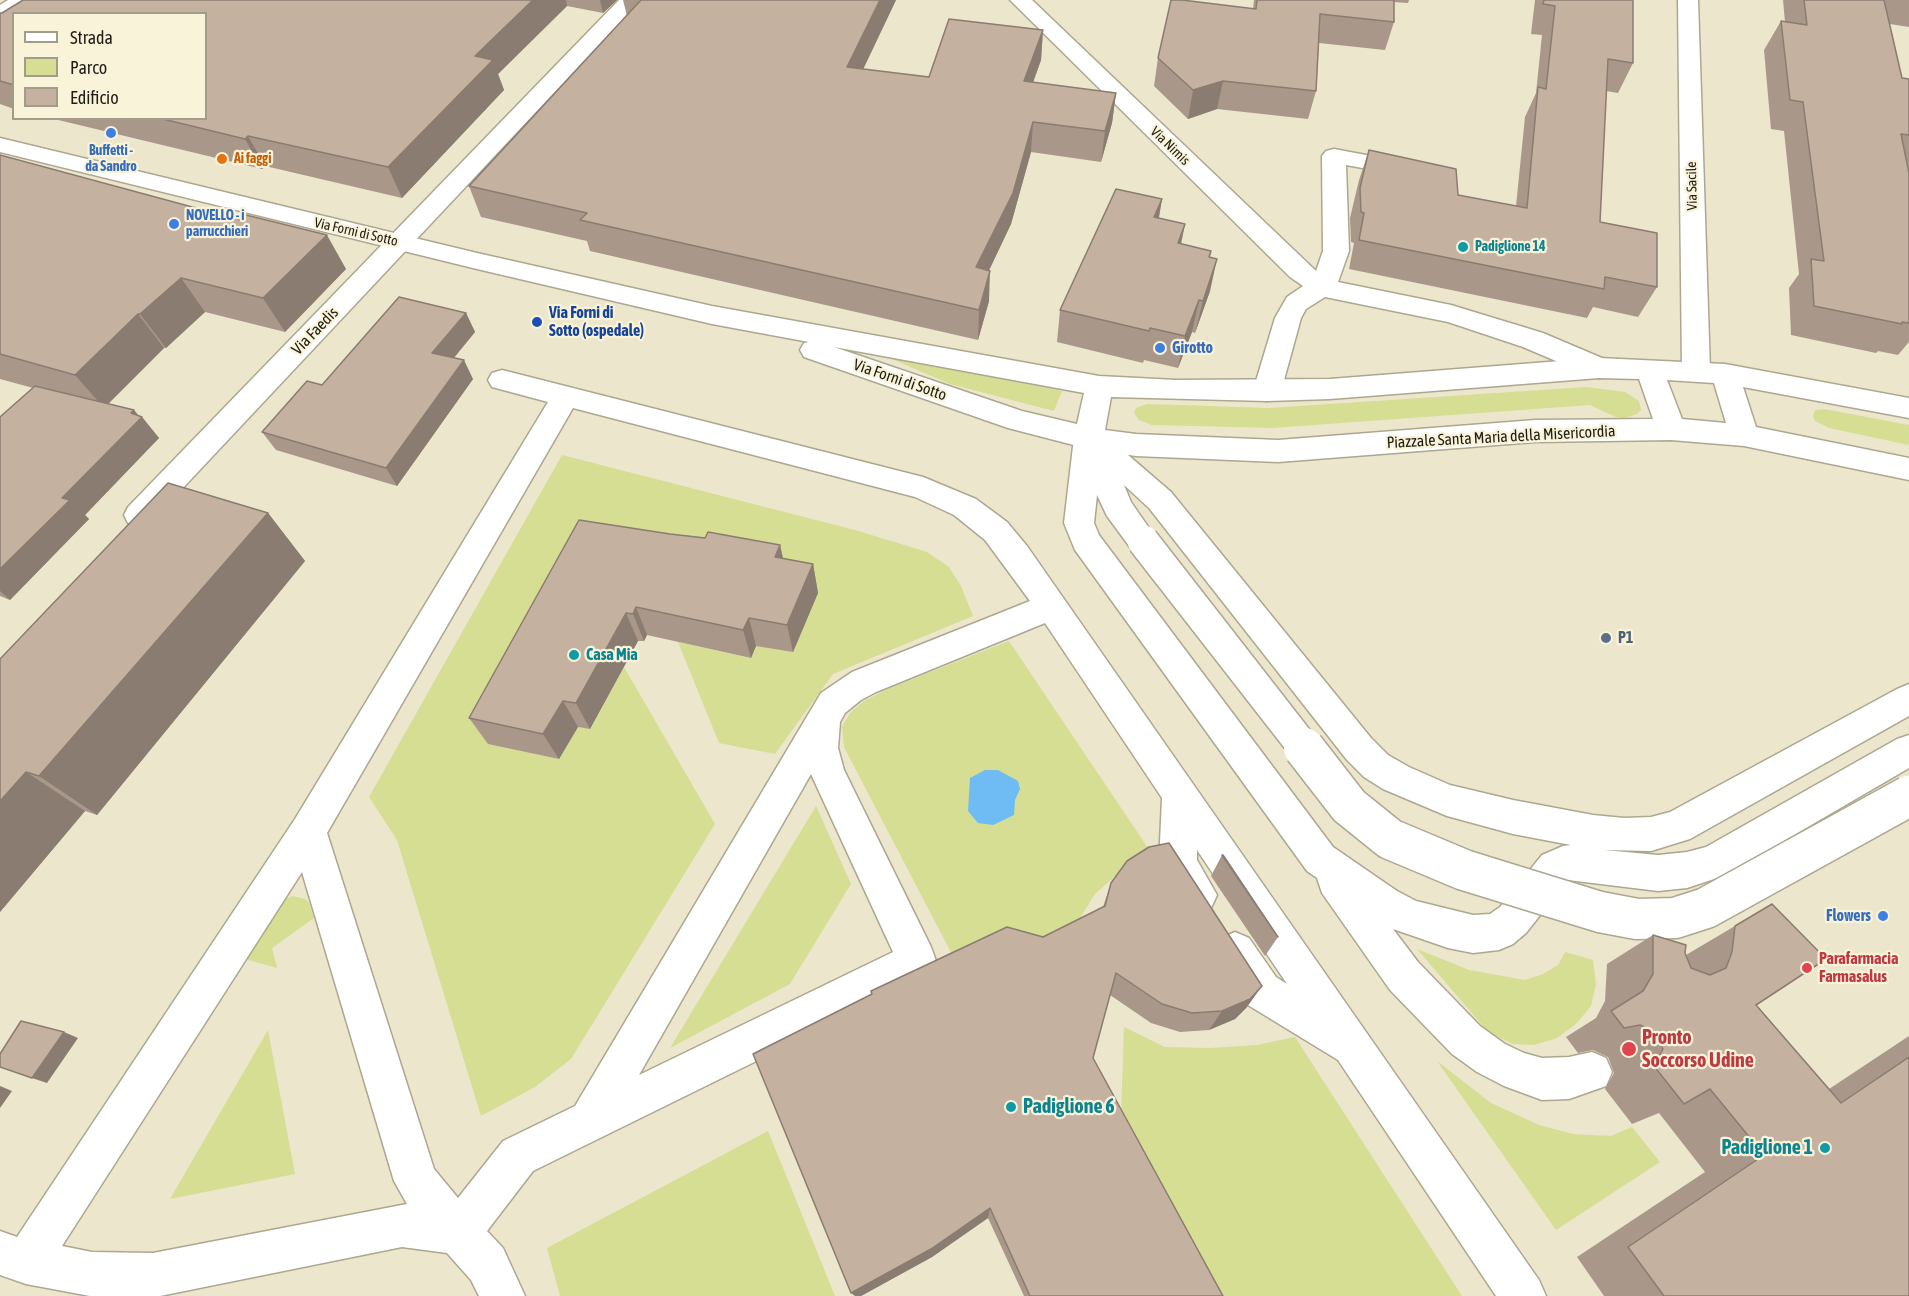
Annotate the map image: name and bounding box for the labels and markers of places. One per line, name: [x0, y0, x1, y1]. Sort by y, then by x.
marker: Buffetti - da Sandro: [104, 126, 118, 140]
place label: Buffetti - da Sandro: [85, 143, 137, 176]
place label: Ai faggi: [234, 151, 271, 167]
marker: Ai faggi: [215, 152, 229, 166]
place label: NOVELLO - i parrucchieri: [186, 208, 248, 240]
marker: NOVELLO - i parrucchieri: [167, 217, 181, 231]
place label: Padiglione 14: [1475, 239, 1546, 255]
marker: Padiglione 14: [1456, 240, 1470, 254]
place label: Via Forni di Sotto (ospedale): [549, 303, 644, 341]
marker: Via Forni di Sotto (ospedale): [530, 315, 544, 329]
place label: Girotto: [1172, 338, 1213, 358]
marker: Girotto: [1153, 341, 1167, 355]
place label: P1: [1618, 628, 1633, 648]
marker: P1: [1599, 631, 1613, 645]
place label: Casa Mia: [586, 645, 638, 665]
marker: Casa Mia: [567, 648, 581, 662]
place label: Flowers: [1826, 906, 1871, 926]
marker: Flowers: [1876, 909, 1890, 923]
place label: Parafarmacia Farmasalus: [1819, 949, 1898, 987]
marker: Parafarmacia Farmasalus: [1800, 961, 1814, 975]
place label: Pronto Soccorso Udine: [1642, 1026, 1754, 1073]
marker: Pronto Soccorso Udine: [1620, 1040, 1638, 1058]
place label: Padiglione 6: [1023, 1095, 1115, 1119]
marker: Padiglione 6: [1004, 1100, 1018, 1114]
place label: Padiglione 1: [1721, 1136, 1813, 1160]
marker: Padiglione 1: [1818, 1141, 1832, 1155]

